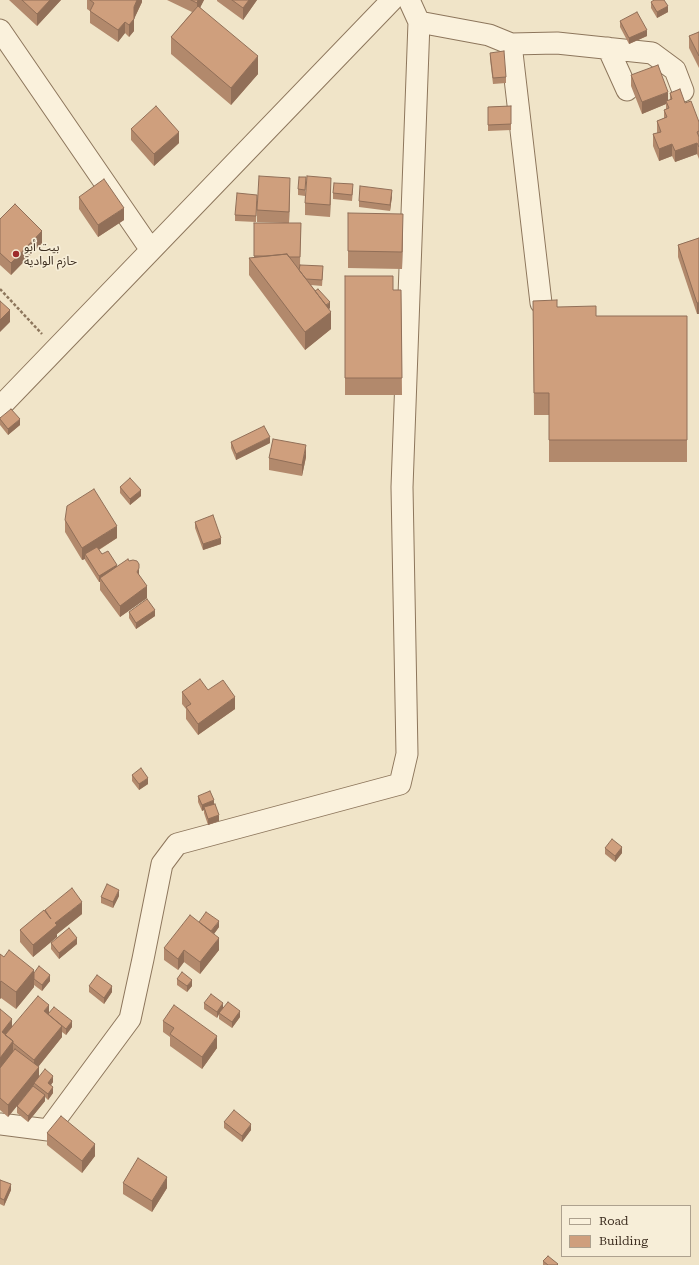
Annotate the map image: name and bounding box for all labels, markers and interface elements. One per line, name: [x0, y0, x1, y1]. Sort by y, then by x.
place label: بيت أبو حازم الوادية: [24, 240, 77, 268]
marker: بيت أبو حازم الوادية: [11, 249, 21, 259]
legend: [561, 1205, 691, 1257]
text: Road: [599, 1214, 628, 1228]
text: Building: [599, 1234, 648, 1248]

